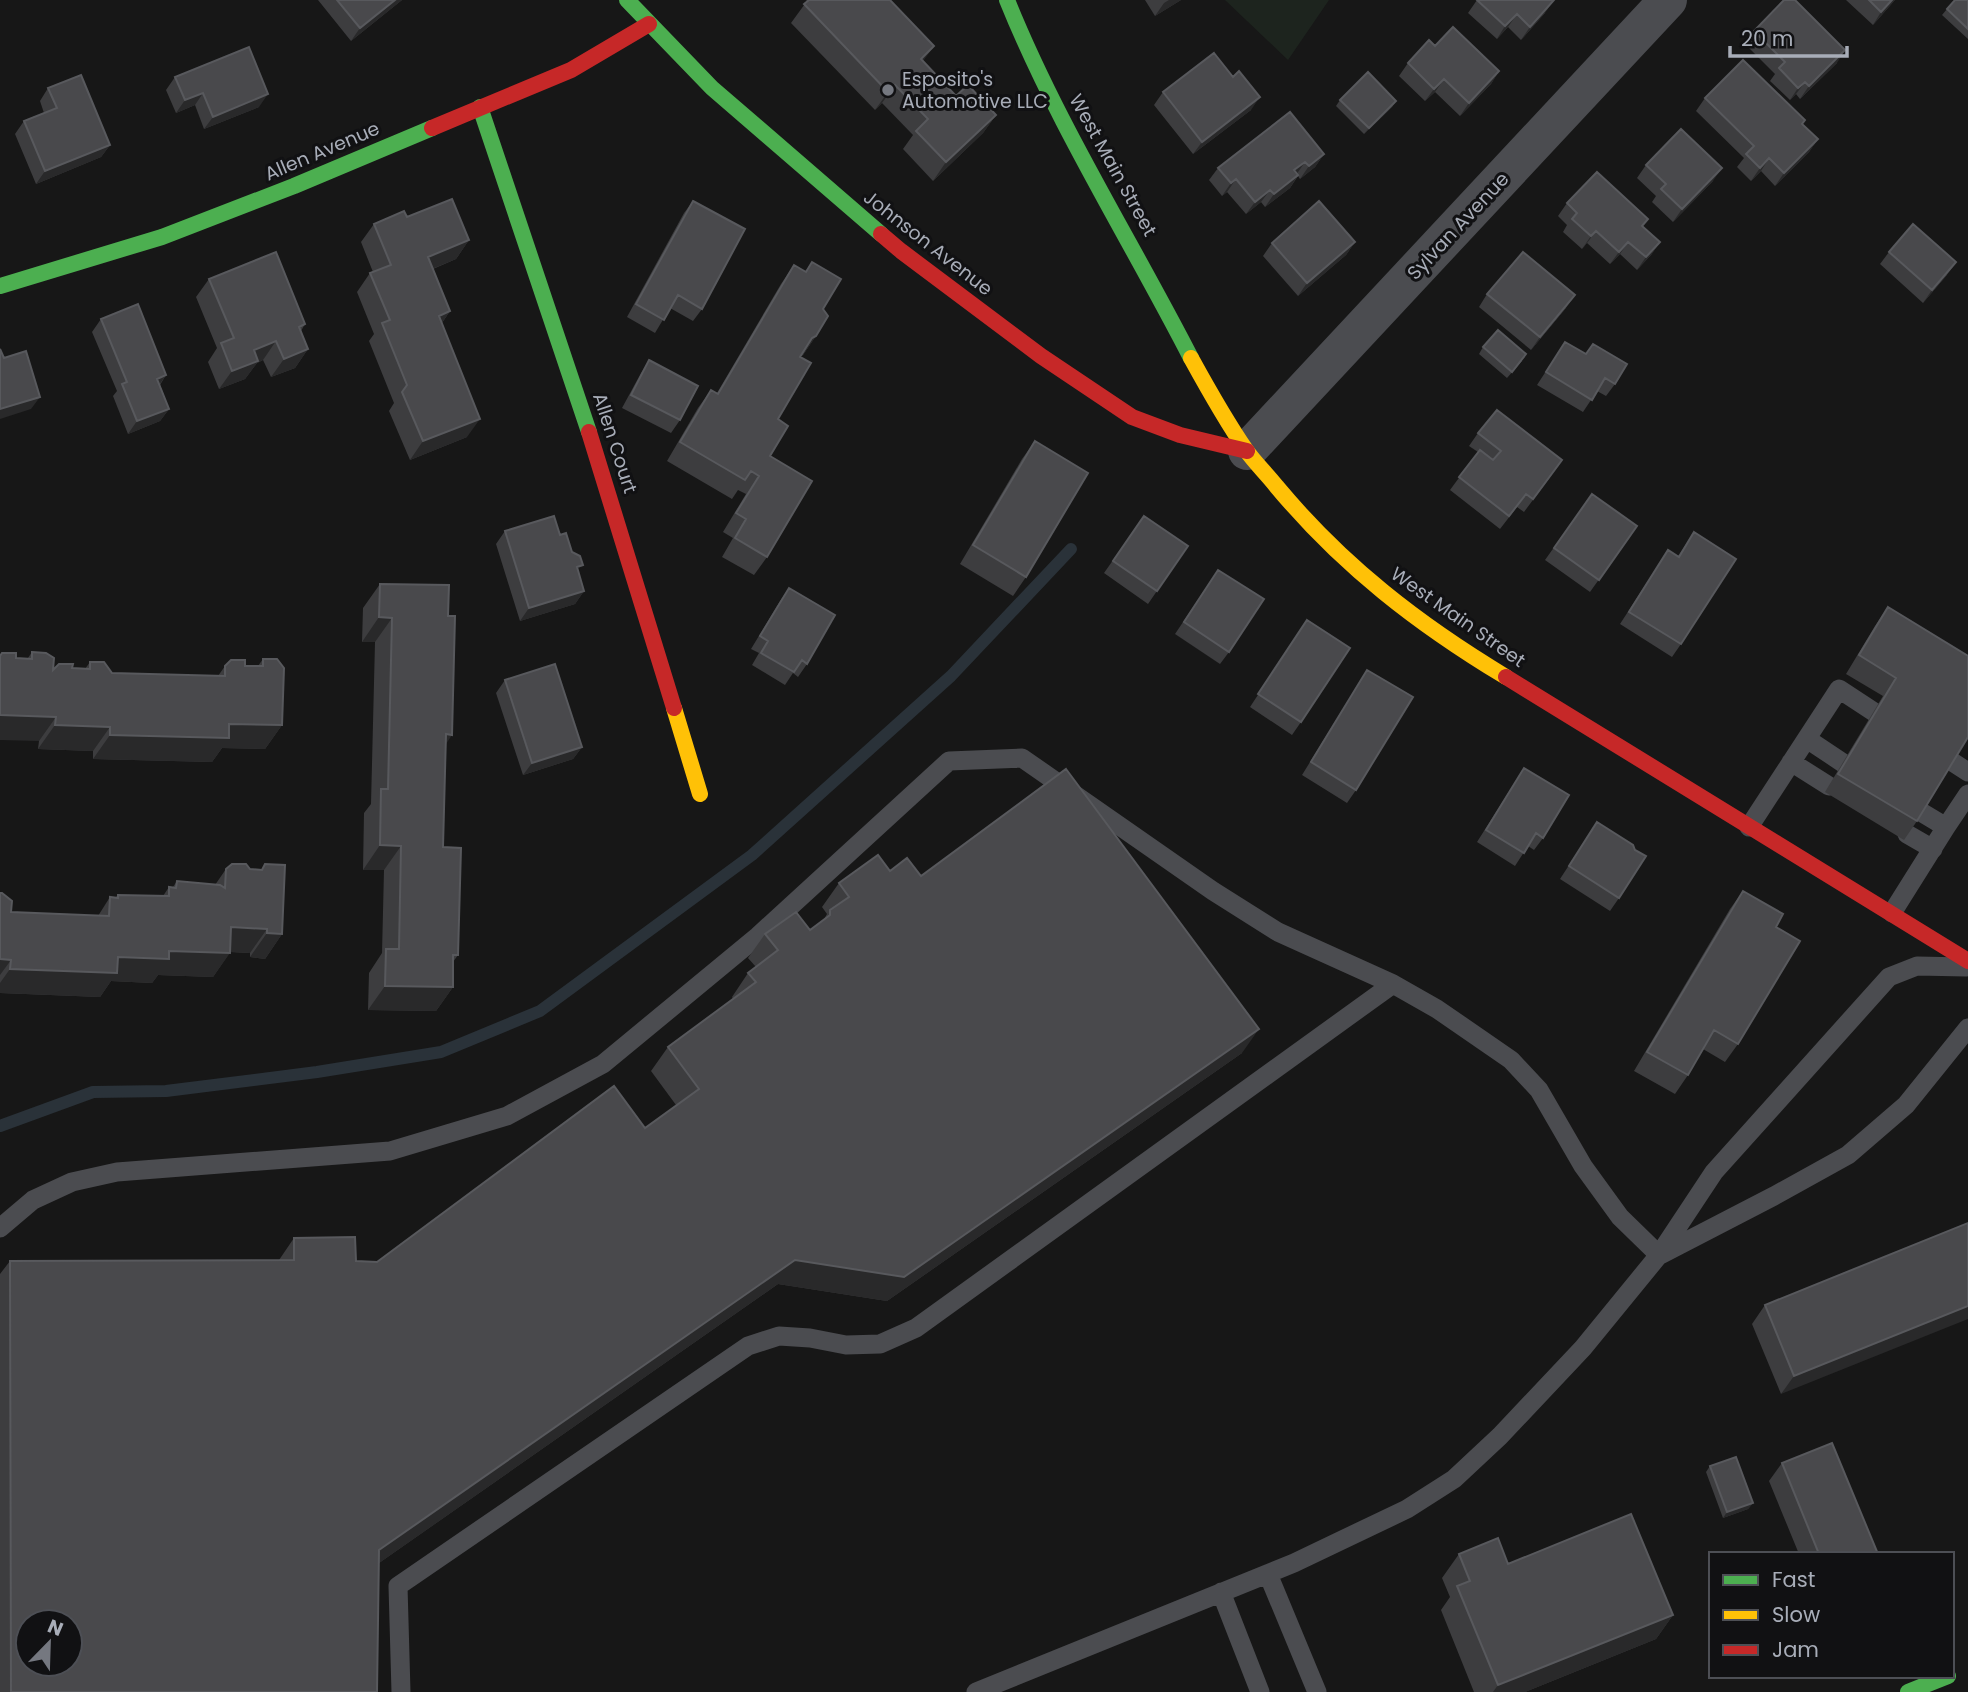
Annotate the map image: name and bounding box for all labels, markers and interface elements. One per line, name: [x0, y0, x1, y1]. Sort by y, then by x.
scale bar: [1730, 14, 1847, 58]
text: 20 m: [1741, 24, 1794, 53]
place label: Esposito's Automotive LLC: [902, 66, 1048, 115]
marker: Esposito's Automotive LLC: [880, 82, 896, 98]
street label: West Main Street: [1063, 89, 1163, 241]
street label: Allen Avenue: [260, 115, 384, 187]
street label: Sylvan Avenue: [1401, 166, 1515, 286]
street label: Johnson Avenue: [858, 184, 998, 302]
street label: Allen Court: [586, 389, 644, 497]
street label: West Main Street: [1385, 560, 1531, 674]
legend: [1709, 1552, 1954, 1678]
text: Fast: [1772, 1565, 1815, 1594]
text: Slow: [1772, 1600, 1820, 1629]
north arrow: [14, 1608, 84, 1678]
text: N: [44, 1613, 67, 1643]
text: Jam: [1772, 1635, 1819, 1664]

